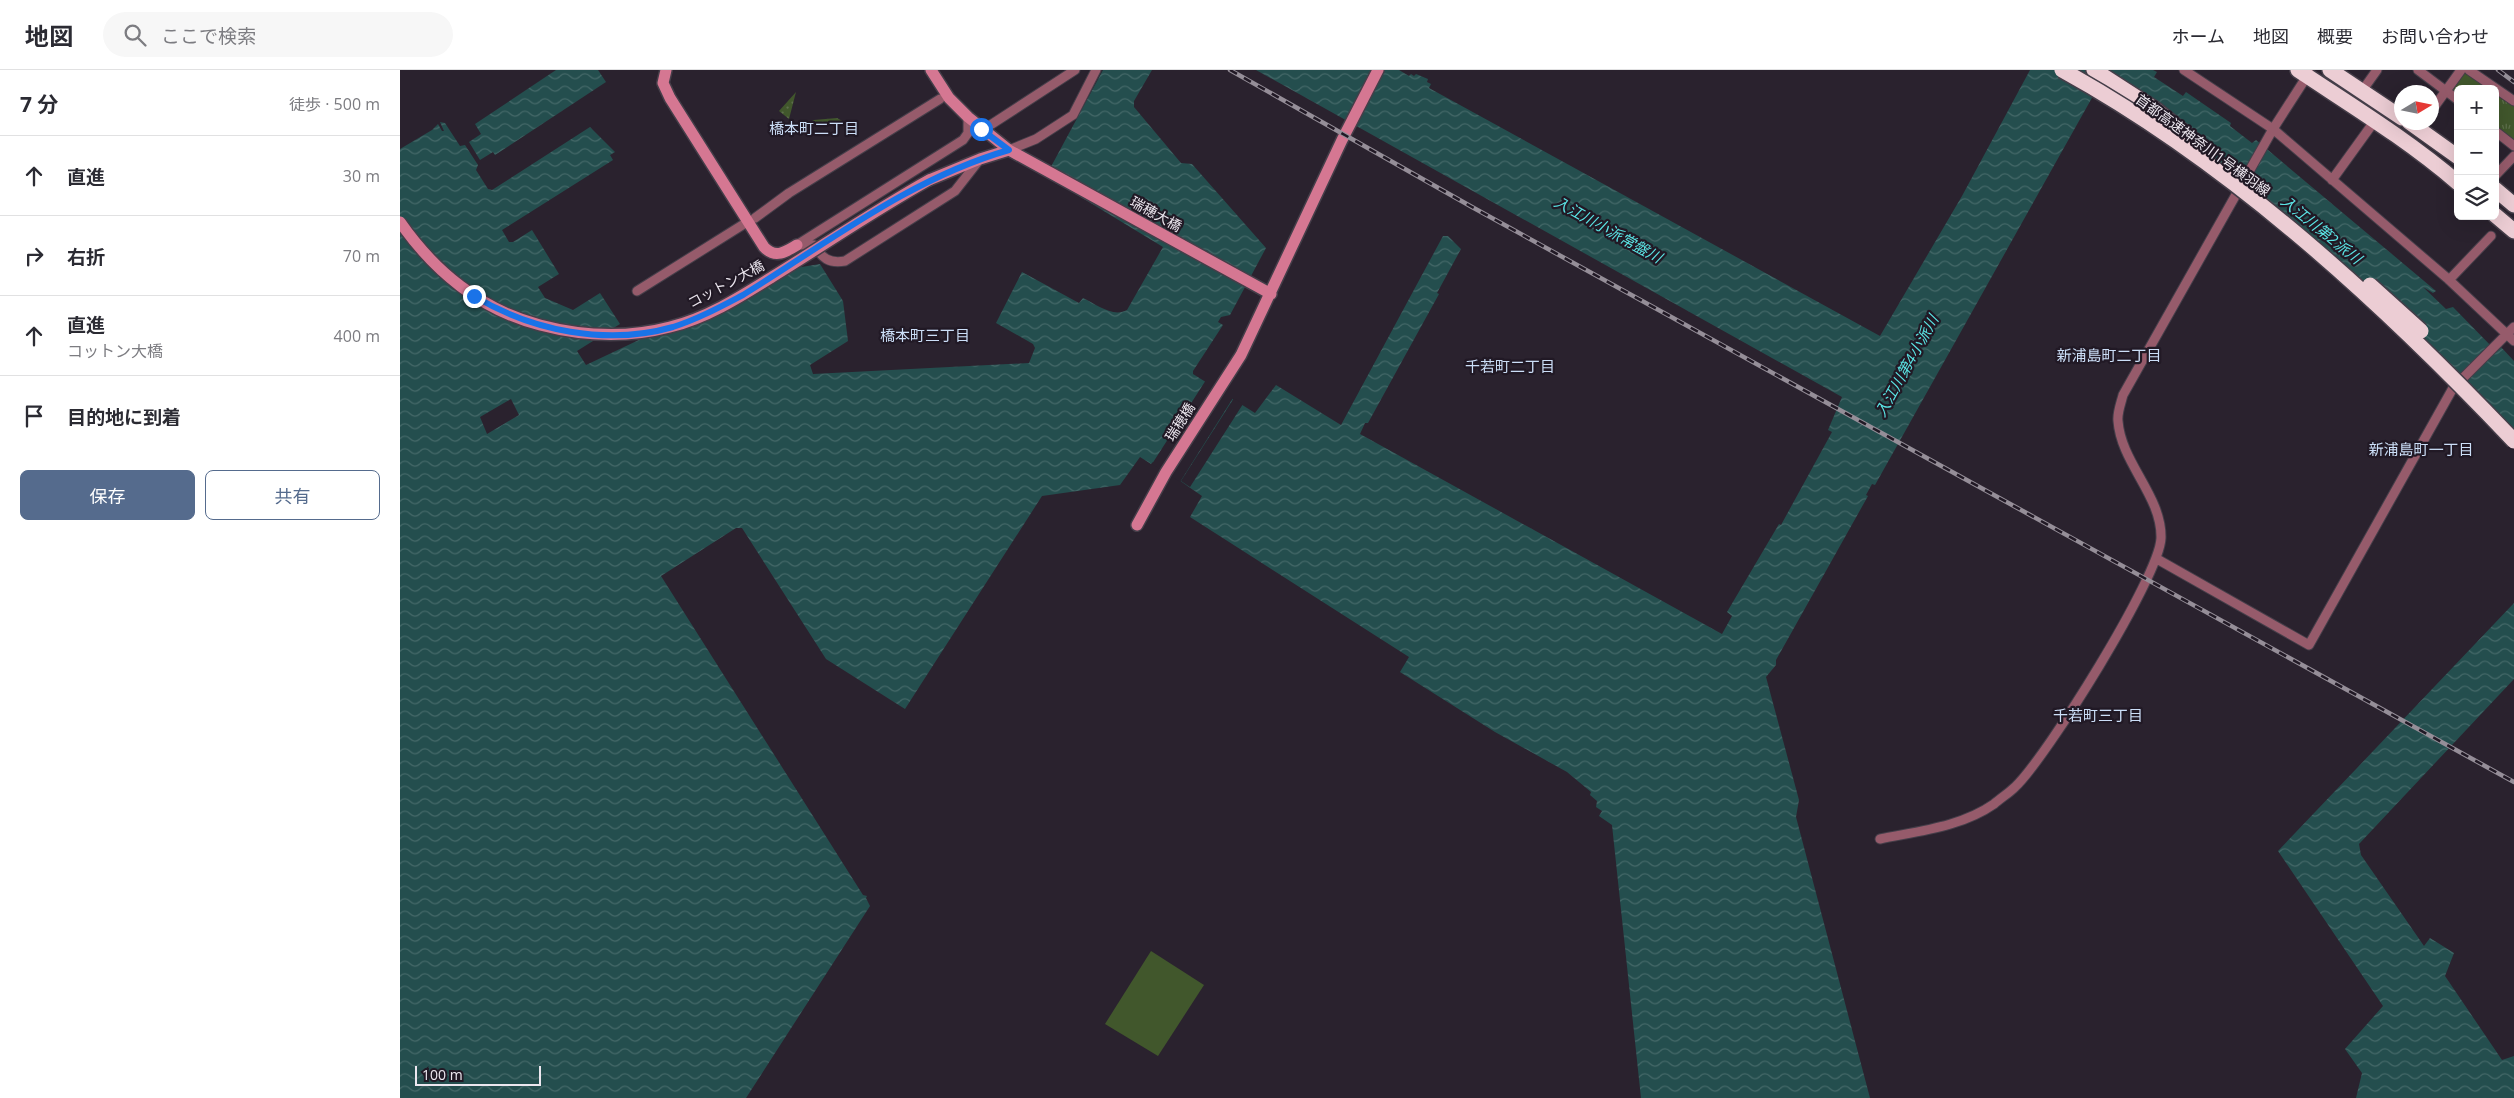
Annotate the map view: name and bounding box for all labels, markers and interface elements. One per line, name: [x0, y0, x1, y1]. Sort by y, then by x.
search box: [103, 12, 453, 57]
text: 地図: [25, 19, 73, 52]
icon: search: [121, 21, 149, 49]
text: ここで検索: [161, 23, 256, 49]
text: ホーム: [2172, 24, 2225, 48]
text: 地図: [2253, 24, 2289, 48]
text: 概要: [2317, 24, 2353, 48]
text: お問い合わせ: [2381, 24, 2489, 48]
north arrow: [2394, 85, 2439, 130]
map controls: [2454, 85, 2499, 220]
button: +: [2454, 85, 2499, 130]
street label: 首都高速神奈川1号横羽線: [2132, 89, 2274, 200]
text: 7 分: [20, 90, 58, 118]
text: 徒歩 · 500 m: [289, 93, 380, 115]
district label: 橋本町二丁目: [769, 118, 859, 138]
route start: [970, 118, 993, 141]
button: −: [2454, 130, 2499, 175]
icon: ahead: [20, 162, 48, 190]
text: 直進: [67, 164, 105, 190]
text: 30 m: [343, 165, 380, 187]
button: layers: [2454, 175, 2499, 220]
water label: 入江川小派常盤川: [1551, 191, 1668, 268]
water label: 入江川第2派川: [2277, 191, 2368, 269]
street label: 瑞穂大橋: [1127, 192, 1185, 235]
icon: right: [20, 242, 48, 270]
text: 右折: [67, 244, 105, 270]
text: 70 m: [343, 245, 380, 267]
street label: コットン大橋: [684, 255, 767, 312]
route end: [463, 285, 486, 308]
water label: 入江川第4小派川: [1870, 309, 1943, 420]
text: 直進: [67, 312, 105, 338]
icon: ahead: [20, 322, 48, 350]
text: 400 m: [334, 325, 380, 347]
district label: 橋本町三丁目: [880, 325, 970, 345]
text: コットン大橋: [67, 340, 163, 362]
district label: 新浦島町二丁目: [2056, 345, 2162, 365]
district label: 千若町二丁目: [1465, 356, 1555, 376]
street label: 瑞穂橋: [1160, 399, 1199, 445]
icon: arrive: [20, 402, 48, 430]
text: 目的地に到着: [67, 404, 181, 430]
district label: 新浦島町一丁目: [2368, 439, 2474, 459]
button: 保存: [20, 470, 195, 520]
button: 共有: [205, 470, 380, 520]
district label: 千若町三丁目: [2053, 705, 2143, 725]
scale bar: [415, 1063, 541, 1086]
text: 100 m: [422, 1065, 463, 1084]

